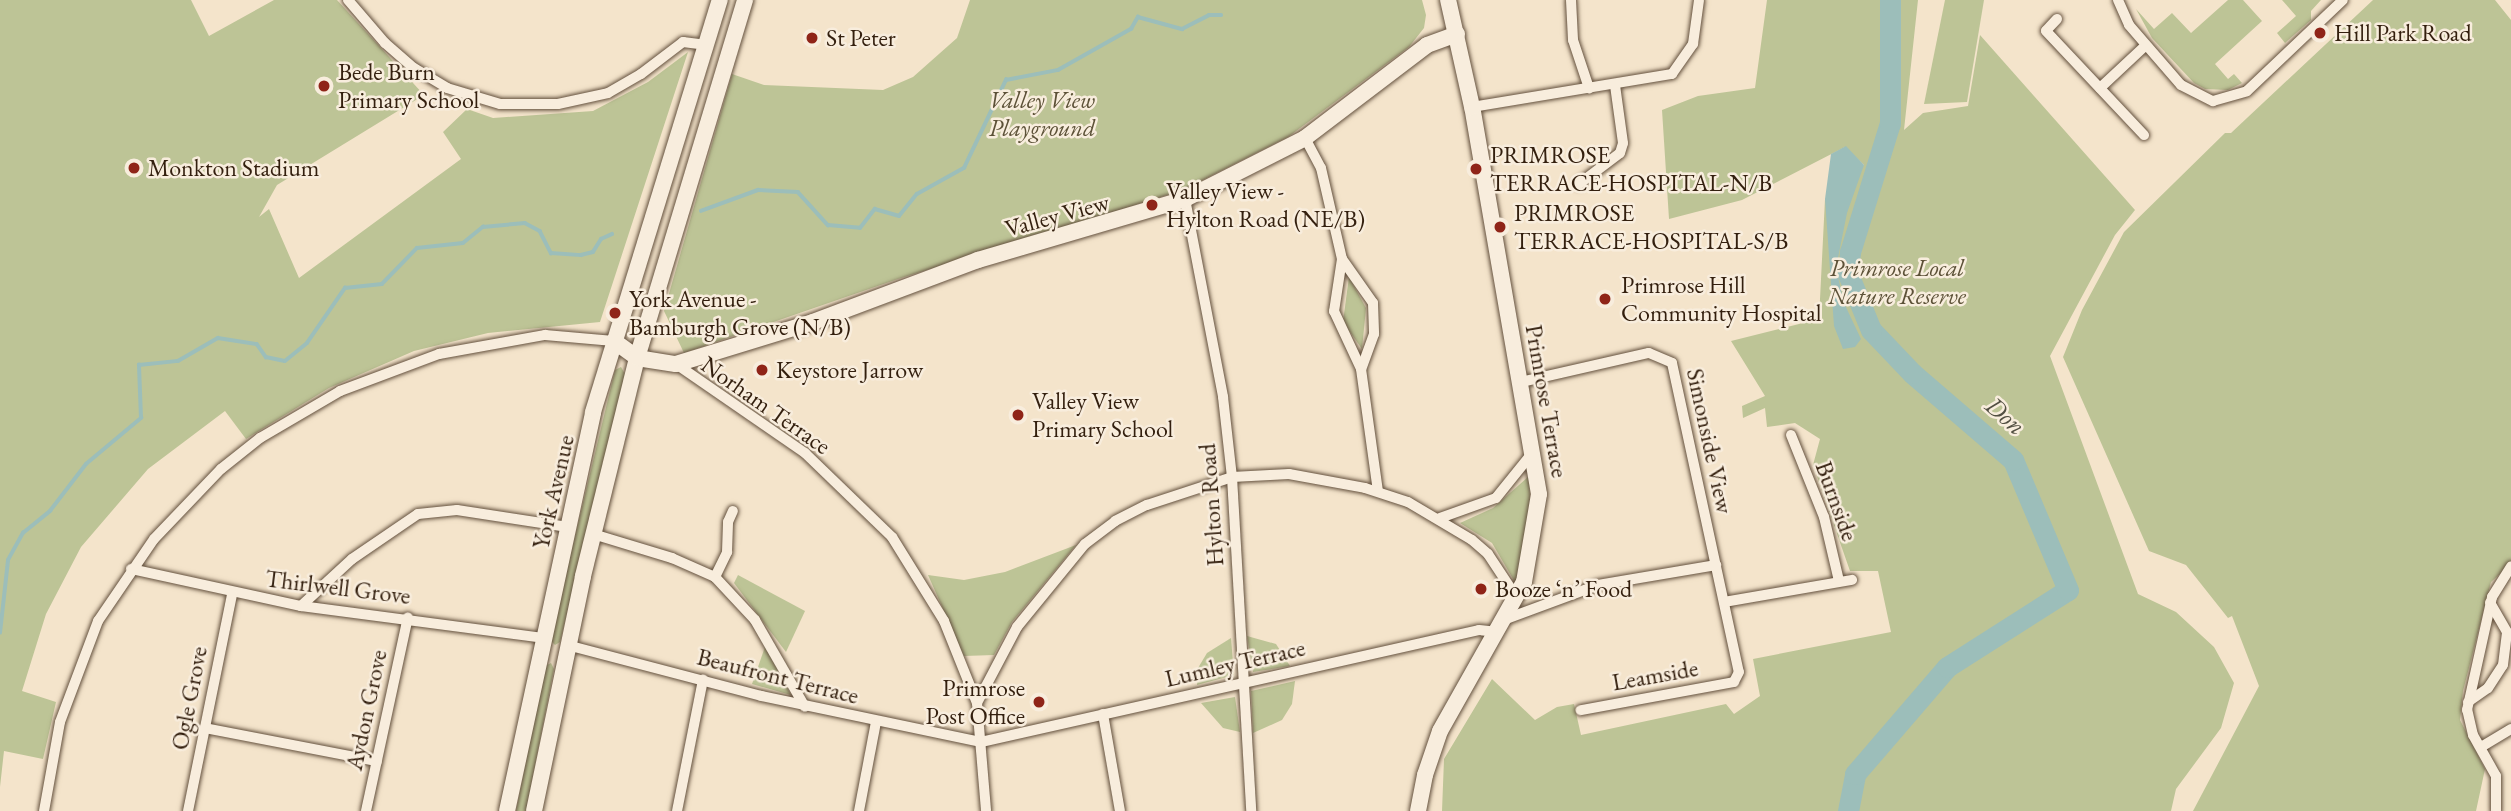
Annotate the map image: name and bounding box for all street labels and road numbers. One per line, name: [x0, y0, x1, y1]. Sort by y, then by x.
street label: Valley View: [1002, 187, 1112, 243]
street label: Primrose Terrace: [1519, 322, 1575, 480]
street label: Norham Terrace: [696, 350, 836, 460]
street label: Simonside View: [1681, 366, 1739, 516]
street label: York Avenue: [526, 432, 580, 552]
street label: Hylton Road: [1192, 443, 1230, 567]
street label: Burnside: [1809, 457, 1865, 545]
street label: Thirlwell Grove: [264, 564, 412, 610]
street label: Lumley Terrace: [1162, 633, 1308, 693]
street label: Beaufront Terrace: [694, 642, 862, 710]
street label: Ogle Grove: [165, 644, 213, 752]
street label: Aydon Grove: [339, 647, 393, 773]
street label: Leamside: [1610, 653, 1700, 697]

